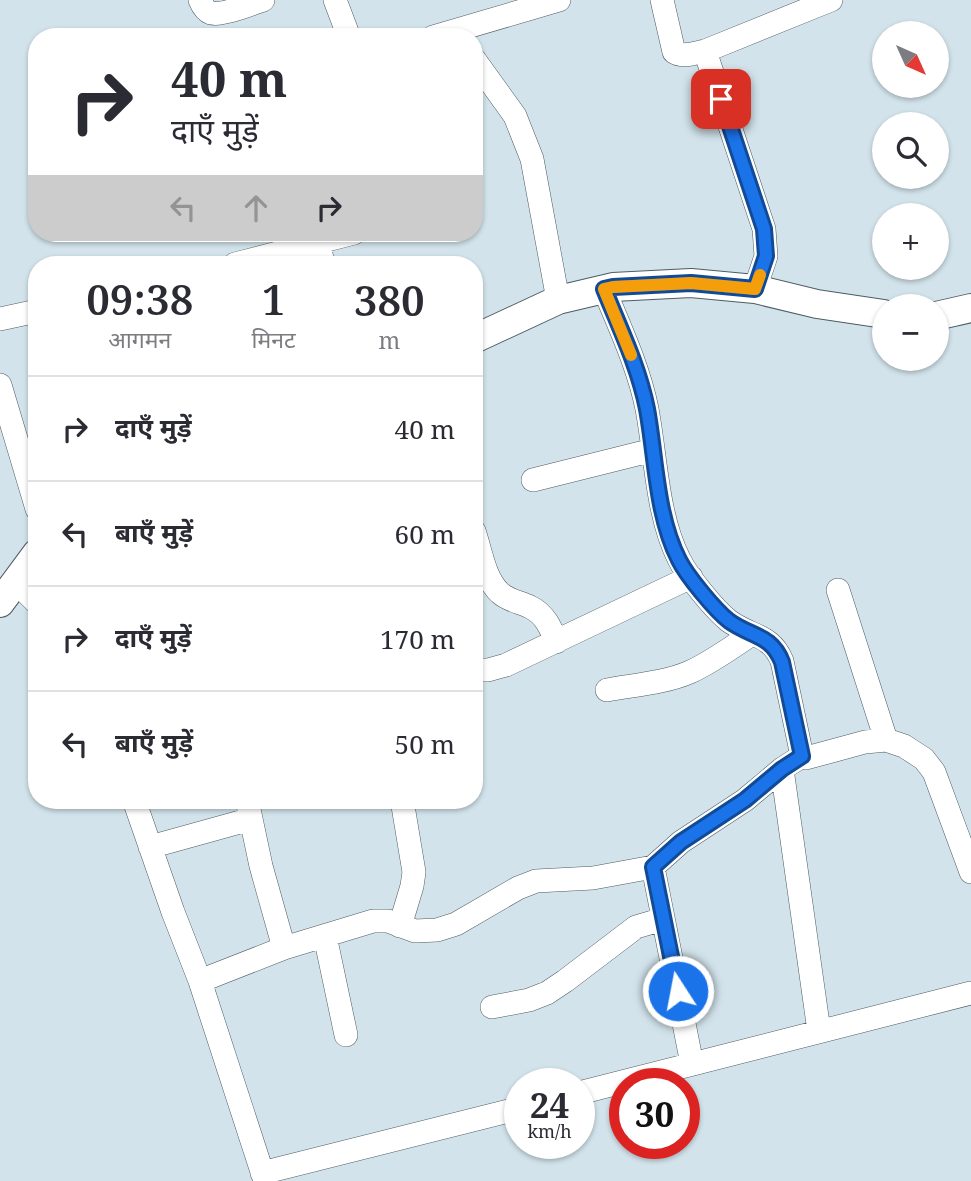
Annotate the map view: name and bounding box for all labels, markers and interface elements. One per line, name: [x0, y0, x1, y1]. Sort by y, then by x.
north arrow: [872, 21, 948, 98]
map controls: [872, 21, 949, 371]
text: 40 m: [171, 45, 287, 111]
icon: right: [56, 56, 147, 147]
pin: [691, 69, 751, 129]
icon: arrive: [702, 80, 740, 118]
text: दाएँ मुड़ें: [171, 108, 259, 151]
button: search: [872, 112, 949, 189]
icon: left: [164, 189, 202, 227]
icon: ahead: [237, 189, 275, 227]
icon: right: [310, 189, 348, 227]
button: +: [872, 203, 949, 280]
text: 09:38: [86, 270, 193, 327]
text: 1: [262, 270, 285, 327]
text: 380: [354, 271, 425, 328]
button: −: [872, 294, 949, 371]
text: आगमन: [108, 323, 171, 355]
text: मिनट: [252, 323, 296, 355]
text: m: [378, 324, 400, 356]
text: दाएँ मुड़ें: [115, 409, 192, 445]
icon: right: [56, 410, 94, 448]
text: 40 m: [395, 411, 455, 447]
text: बाएँ मुड़ें: [115, 514, 193, 550]
icon: left: [56, 515, 94, 553]
text: 60 m: [395, 516, 455, 552]
text: दाएँ मुड़ें: [115, 619, 192, 655]
icon: right: [56, 620, 94, 658]
text: 170 m: [380, 621, 455, 657]
text: बाएँ मुड़ें: [115, 724, 193, 760]
icon: left: [56, 725, 94, 763]
text: 50 m: [395, 726, 455, 762]
position arrow: [641, 954, 715, 1028]
speed limit sign: 30: [609, 1068, 700, 1159]
text: 24: [530, 1081, 569, 1128]
text: km/h: [527, 1119, 572, 1143]

